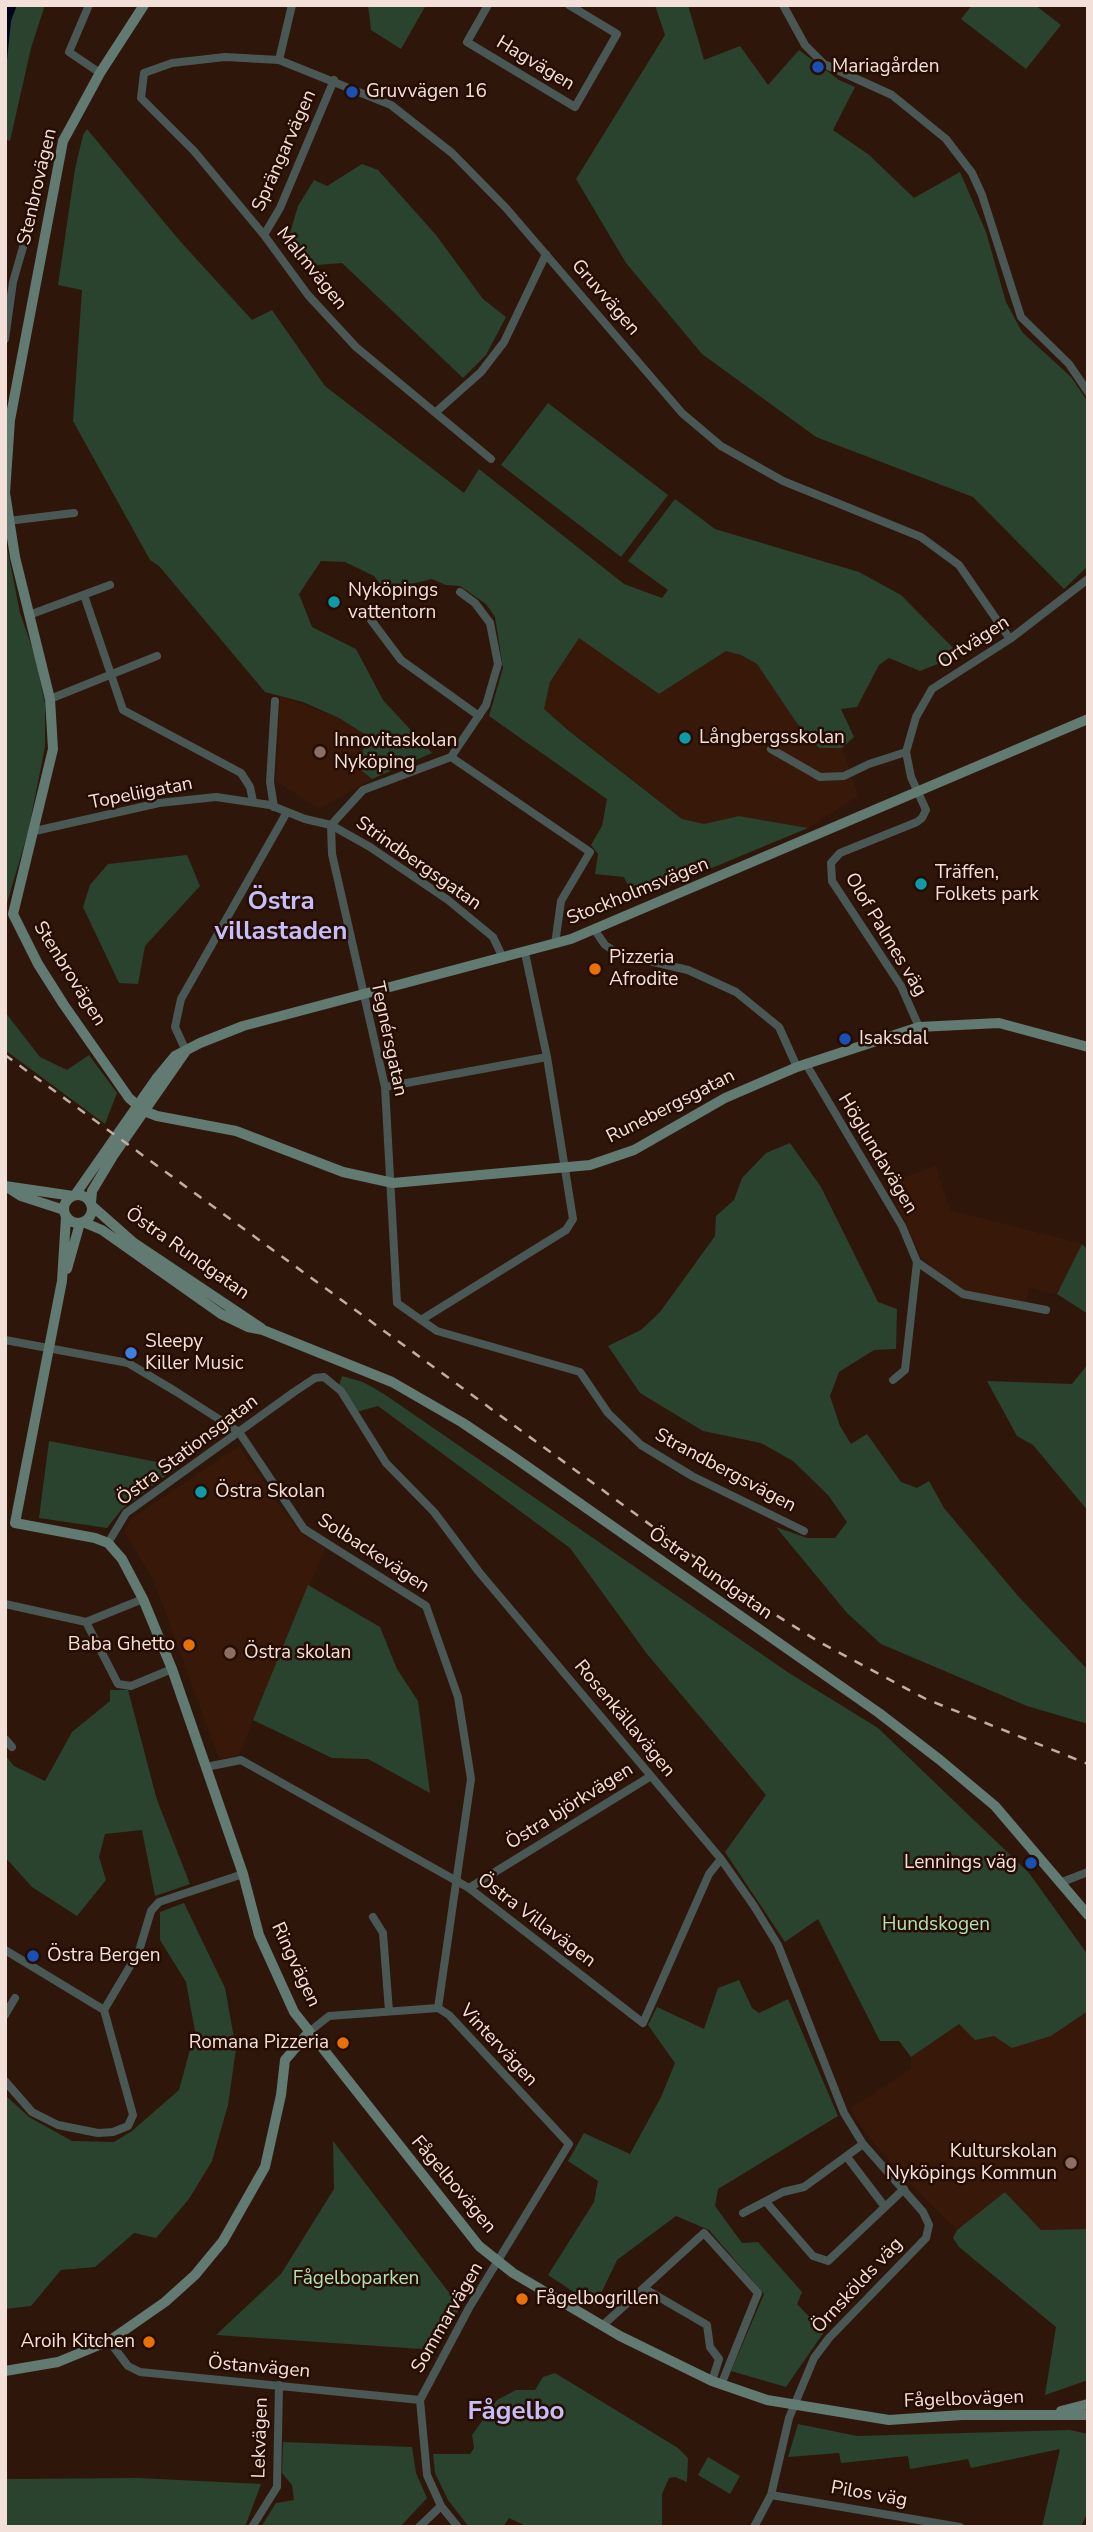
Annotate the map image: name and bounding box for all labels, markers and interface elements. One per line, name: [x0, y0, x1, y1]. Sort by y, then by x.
street label: Hagvägen: [492, 32, 578, 96]
place label: Mariagården: [832, 56, 939, 78]
marker: Mariagården: [810, 59, 826, 75]
place label: Gruvvägen 16: [366, 81, 487, 103]
marker: Gruvvägen 16: [344, 84, 360, 100]
street label: Sprängarvägen: [248, 87, 322, 215]
street label: Stenbrovägen: [14, 126, 62, 248]
street label: Malmvägen: [271, 223, 351, 315]
street label: Gruvvägen: [566, 255, 644, 341]
place label: Nyköpings vattentorn: [348, 580, 438, 624]
marker: Nyköpings vattentorn: [326, 594, 342, 610]
street label: Ortvägen: [934, 612, 1014, 674]
place label: Långbergsskolan: [699, 727, 845, 749]
place label: Innovitaskolan Nyköping: [334, 730, 457, 774]
marker: Långbergsskolan: [677, 730, 693, 746]
marker: Innovitaskolan Nyköping: [312, 744, 328, 760]
street label: Topeliigatan: [87, 773, 195, 815]
street label: Strindbergsgatan: [351, 812, 485, 916]
street label: Stockholmsvägen: [564, 853, 712, 931]
place label: Träffen, Folkets park: [935, 862, 1039, 906]
street label: Olof Palmes väg: [839, 869, 931, 1001]
marker: Träffen, Folkets park: [913, 876, 929, 892]
district label: Östra villastaden: [215, 887, 347, 948]
street label: Stenbrovägen: [28, 918, 110, 1030]
place label: Pizzeria Afrodite: [609, 947, 678, 991]
marker: Pizzeria Afrodite: [587, 961, 603, 977]
street label: Tegnérsgatan: [365, 980, 411, 1098]
place label: Isaksdal: [859, 1028, 928, 1050]
marker: Isaksdal: [837, 1031, 853, 1047]
street label: Runebergsgatan: [603, 1065, 739, 1149]
street label: Höglundavägen: [832, 1090, 922, 1218]
street label: Östra Rundgatan: [121, 1203, 253, 1305]
place label: Sleepy Killer Music: [145, 1331, 243, 1375]
marker: Sleepy Killer Music: [123, 1345, 139, 1361]
street label: Östra Stationsgatan: [113, 1391, 263, 1511]
street label: Strandbergsvägen: [651, 1424, 799, 1518]
place label: Östra Skolan: [215, 1481, 325, 1503]
marker: Östra Skolan: [193, 1484, 209, 1500]
street label: Solbackevägen: [313, 1509, 433, 1599]
street label: Östra Rundgatan: [644, 1523, 776, 1625]
place label: Baba Ghetto: [68, 1634, 175, 1656]
marker: Baba Ghetto: [181, 1637, 197, 1653]
place label: Östra skolan: [244, 1642, 351, 1664]
marker: Östra skolan: [222, 1645, 238, 1661]
street label: Rosenkällavägen: [569, 1656, 679, 1782]
street label: Östra björkvägen: [502, 1759, 638, 1855]
place label: Lennings väg: [904, 1852, 1017, 1874]
marker: Lennings väg: [1023, 1855, 1039, 1871]
street label: Östra Villavägen: [472, 1869, 600, 1973]
park label: Hundskogen: [882, 1914, 990, 1936]
street label: Ringvägen: [265, 1919, 325, 2011]
place label: Östra Bergen: [47, 1945, 161, 1967]
marker: Östra Bergen: [25, 1948, 41, 1964]
street label: Vintervägen: [454, 2000, 542, 2092]
place label: Romana Pizzeria: [189, 2032, 329, 2054]
marker: Romana Pizzeria: [335, 2035, 351, 2051]
street label: Fågelbovägen: [406, 2132, 500, 2238]
place label: Kulturskolan Nyköpings Kommun: [886, 2141, 1057, 2185]
marker: Kulturskolan Nyköpings Kommun: [1063, 2155, 1079, 2171]
street label: Örnskölds väg: [808, 2233, 908, 2339]
street label: Sommarvägen: [407, 2259, 489, 2377]
park label: Fågelboparken: [293, 2268, 419, 2290]
place label: Fågelbogrillen: [536, 2288, 659, 2310]
marker: Fågelbogrillen: [514, 2291, 530, 2307]
place label: Aroih Kitchen: [20, 2331, 135, 2353]
marker: Aroih Kitchen: [141, 2334, 157, 2350]
street label: Östanvägen: [207, 2352, 311, 2384]
street label: Fågelbovägen: [904, 2387, 1024, 2413]
street label: Lekvägen: [248, 2397, 274, 2479]
district label: Fågelbo: [468, 2397, 564, 2429]
street label: Pilos väg: [829, 2477, 909, 2513]

